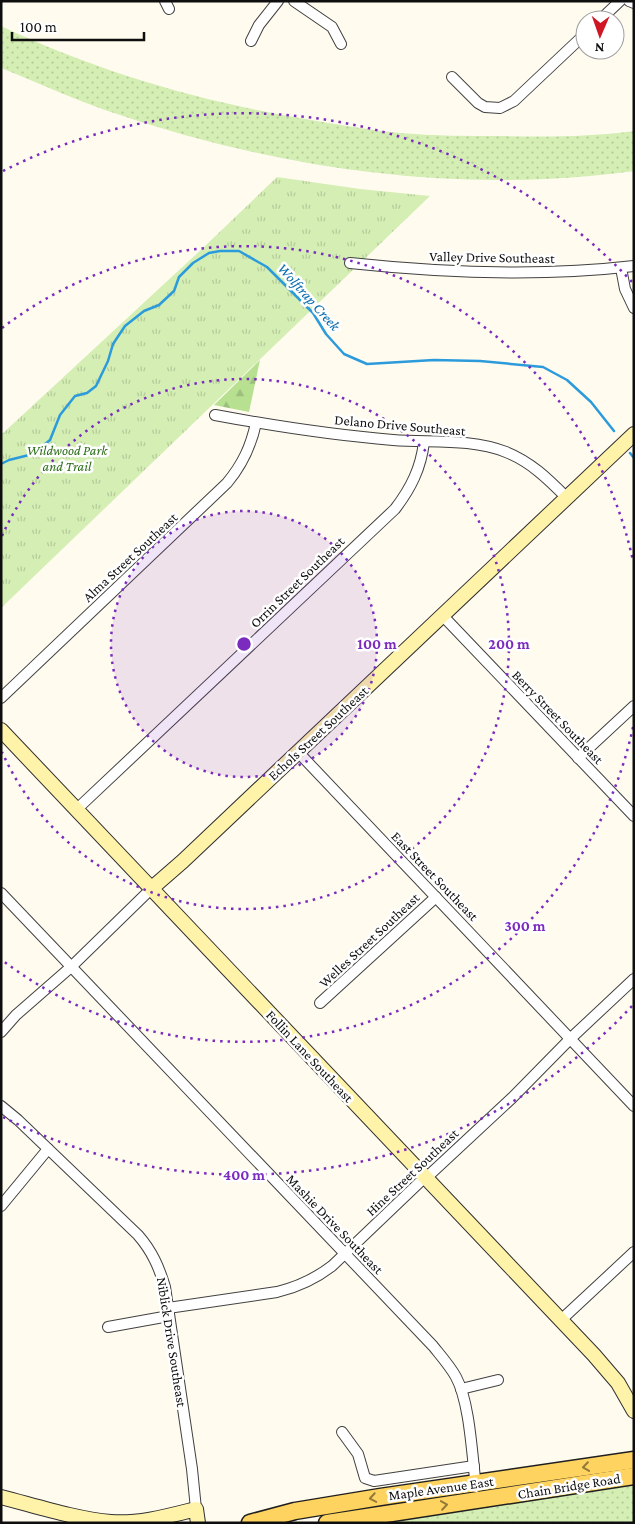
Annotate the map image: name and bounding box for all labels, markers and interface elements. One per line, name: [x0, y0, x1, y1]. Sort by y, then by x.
scale bar: [12, 10, 145, 42]
north arrow: [575, 10, 625, 60]
text: 100 m: [20, 19, 57, 35]
text: N: [594, 40, 605, 56]
street label: Valley Drive Southeast: [429, 248, 555, 266]
water label: Wolftrap Creek: [274, 260, 344, 336]
street label: Delano Drive Southeast: [334, 411, 467, 439]
park label: Wildwood Park and Trail: [27, 442, 108, 474]
street label: Alma Street Southeast: [79, 509, 181, 605]
street label: Orrin Street Southeast: [247, 533, 348, 631]
centre of rings: [235, 635, 253, 653]
text: 100 m: [357, 636, 397, 652]
text: 200 m: [488, 636, 530, 652]
street label: Berry Street Southeast: [509, 667, 607, 767]
street label: Echols Street Southeast: [265, 682, 372, 783]
street label: East Street Southeast: [388, 828, 482, 924]
street label: Welles Street Southeast: [316, 889, 423, 991]
text: 300 m: [504, 918, 546, 934]
street label: Follin Lane Southeast: [263, 1007, 357, 1106]
street label: Hine Street Southeast: [363, 1125, 462, 1219]
text: 400 m: [223, 1167, 265, 1183]
street label: Mashie Drive Southeast: [283, 1171, 387, 1277]
street label: Niblick Drive Southeast: [154, 1276, 190, 1408]
one-way arrow: [581, 1462, 590, 1472]
street label: Chain Bridge Road: [517, 1470, 622, 1502]
street label: Maple Avenue East: [387, 1473, 495, 1503]
one-way arrow: [368, 1493, 377, 1503]
one-way arrow: [440, 1500, 448, 1511]

